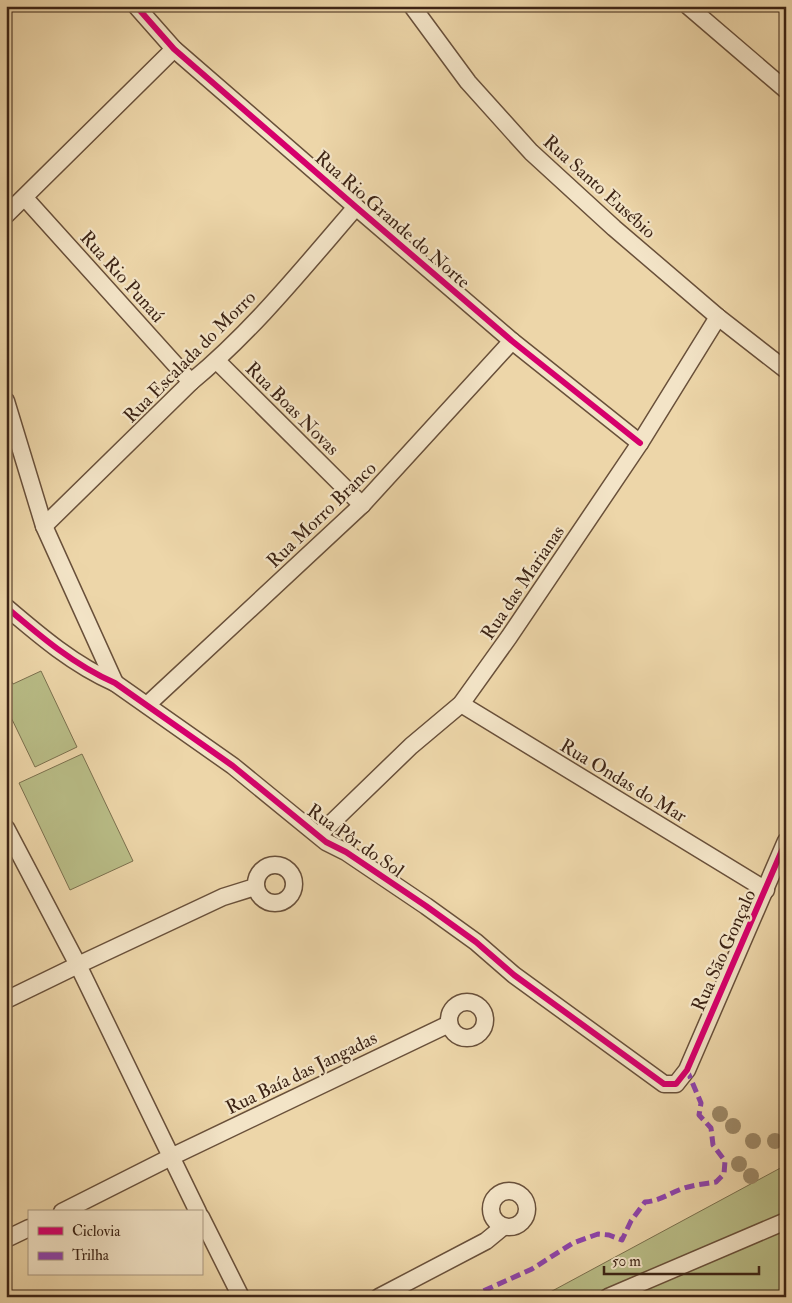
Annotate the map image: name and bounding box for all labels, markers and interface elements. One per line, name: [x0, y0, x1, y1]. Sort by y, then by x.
street label: Rua Santo Eusébio: [538, 130, 661, 244]
street label: Rua Rio Grande do Norte: [310, 146, 475, 294]
street label: Rua Rio Punaú: [75, 226, 170, 328]
street label: Rua Escalada do Morro: [118, 285, 261, 428]
street label: Rua Boas Novas: [240, 357, 344, 461]
street label: Rua Morro Branco: [262, 456, 382, 573]
street label: Rua das Marianas: [476, 521, 570, 644]
street label: Rua Ondas do Mar: [556, 734, 691, 828]
street label: Rua Pôr do Sol: [302, 799, 409, 883]
street label: Rua São Gonçalo: [686, 886, 761, 1015]
street label: Rua Baía das Jangadas: [222, 1026, 381, 1120]
legend: [28, 1210, 202, 1276]
text: Ciclovia: [72, 1222, 121, 1241]
scale bar: [604, 1243, 760, 1275]
text: Trilha: [72, 1246, 110, 1265]
text: 50 m: [612, 1252, 641, 1271]

